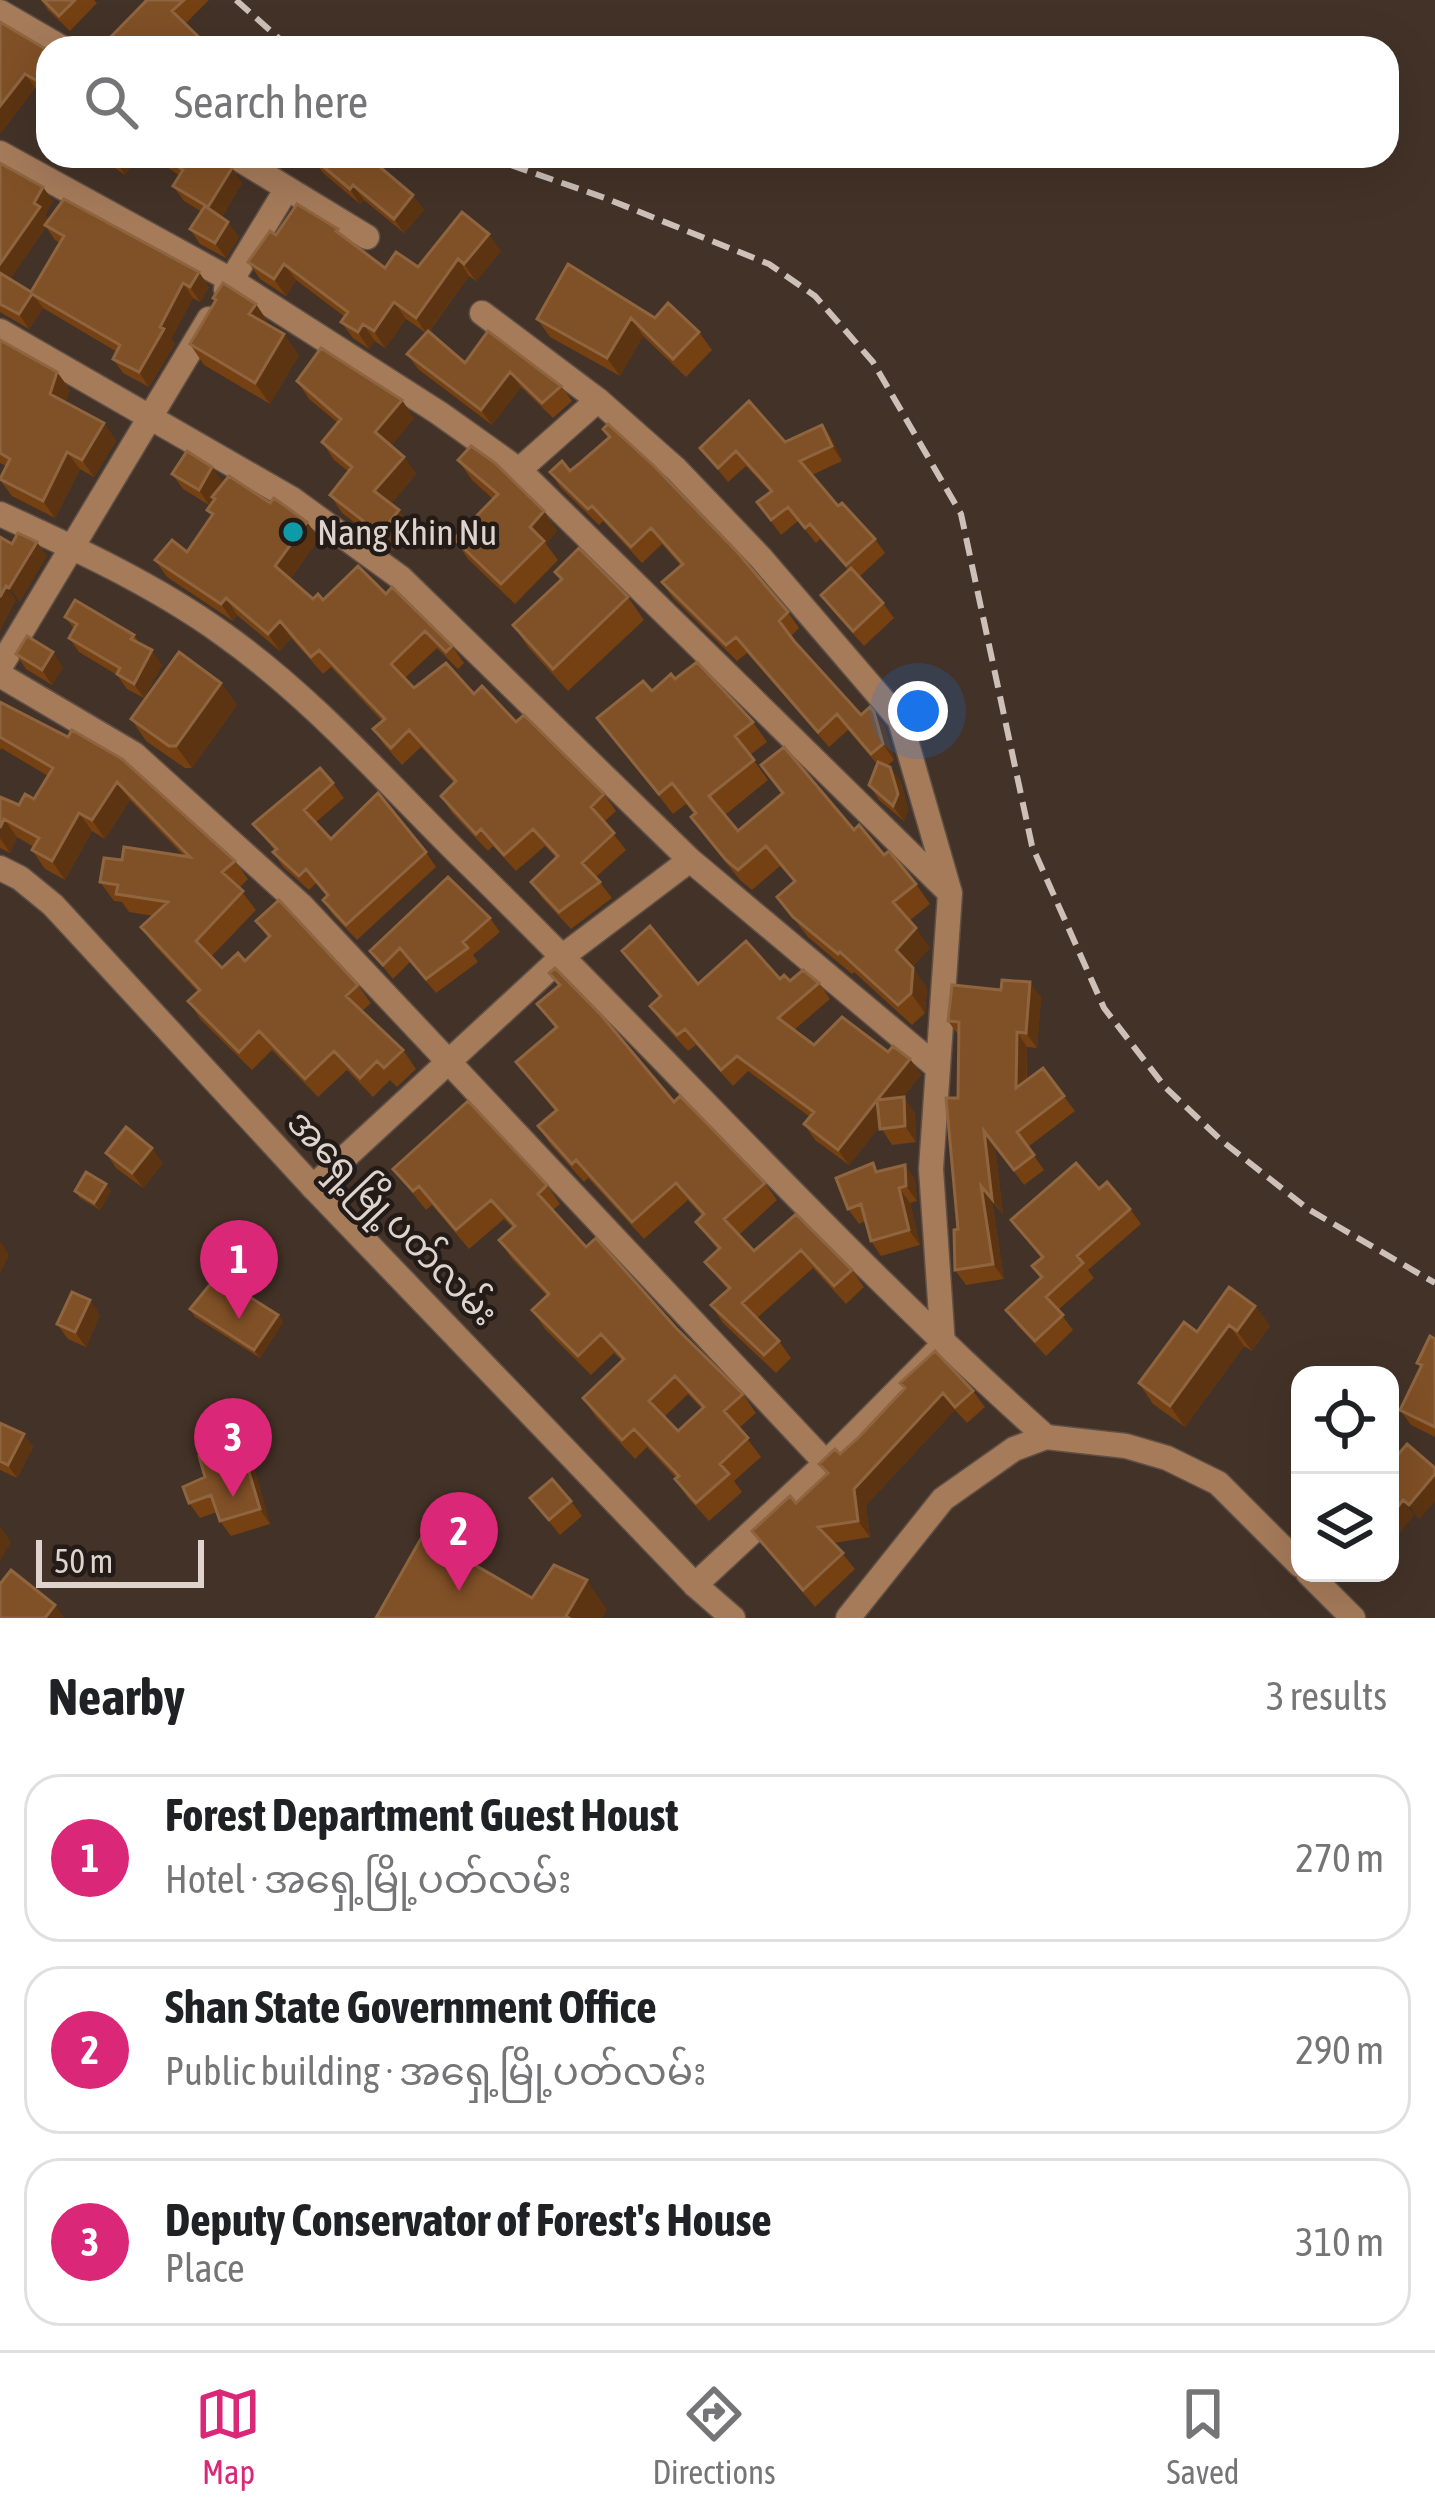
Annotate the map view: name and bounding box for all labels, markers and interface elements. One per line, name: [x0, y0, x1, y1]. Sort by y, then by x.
search box: [36, 36, 1399, 168]
icon: search: [78, 69, 144, 135]
text: Search here: [174, 76, 368, 128]
place label: Nang Khin Nu: [317, 511, 497, 553]
marker: Nang Khin Nu: [280, 519, 306, 545]
your location: [888, 681, 948, 741]
street label: အရှေ့မြို့ပတ်လမ်း: [273, 1098, 509, 1340]
pin: 1: [200, 1220, 278, 1319]
map controls: [1291, 1366, 1399, 1582]
button: locate: [1291, 1366, 1399, 1474]
pin: 3: [194, 1398, 272, 1497]
button: layers: [1291, 1474, 1399, 1582]
pin: 2: [420, 1492, 498, 1591]
scale bar: [36, 1534, 204, 1587]
text: 50 m: [54, 1542, 113, 1580]
text: Nearby: [48, 1667, 185, 1726]
text: 3 results: [1266, 1674, 1387, 1718]
text: Forest Department Guest Houst: [165, 1789, 678, 1841]
text: 1: [81, 1836, 99, 1880]
text: 270 m: [1296, 1836, 1384, 1880]
text: Hotel · အရှေ့မြို့ပတ်လမ်း: [165, 1857, 572, 1901]
text: Shan State Government Office: [165, 1981, 657, 2033]
text: 2: [81, 2028, 99, 2072]
text: 290 m: [1296, 2028, 1384, 2072]
text: Public building · အရှေ့မြို့ပတ်လမ်း: [165, 2049, 707, 2093]
text: Deputy Conservator of Forest's House: [165, 2194, 772, 2246]
text: 3: [81, 2220, 99, 2264]
text: 310 m: [1296, 2220, 1384, 2264]
text: Place: [165, 2246, 245, 2290]
tab: Map: [195, 2381, 261, 2491]
tab: Directions: [652, 2381, 776, 2491]
tab: Saved: [1167, 2381, 1239, 2491]

